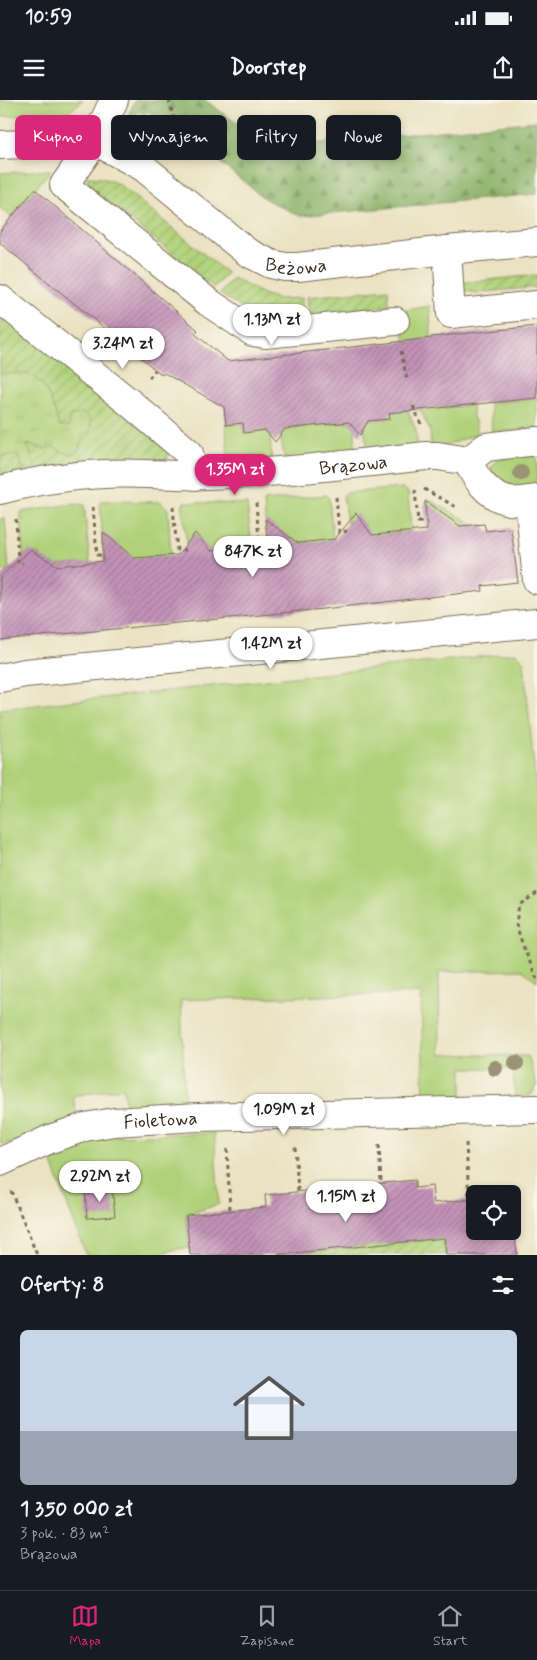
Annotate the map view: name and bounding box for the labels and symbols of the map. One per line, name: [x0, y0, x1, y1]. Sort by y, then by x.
street label: Beżowa: [263, 252, 328, 281]
pin: 1.13M zł: [220, 304, 324, 346]
pin: 3.24M zł: [71, 328, 175, 370]
street label: Brązowa: [318, 449, 389, 481]
pin: 1.35M zł: [183, 454, 287, 496]
pin: 847K zł: [207, 536, 299, 578]
pin: 1.42M zł: [219, 628, 323, 670]
pin: 1.09M zł: [232, 1094, 336, 1136]
street label: Fioletowa: [123, 1106, 198, 1135]
pin: 2.92M zł: [48, 1160, 152, 1203]
pin: 1.15M zł: [294, 1180, 398, 1223]

